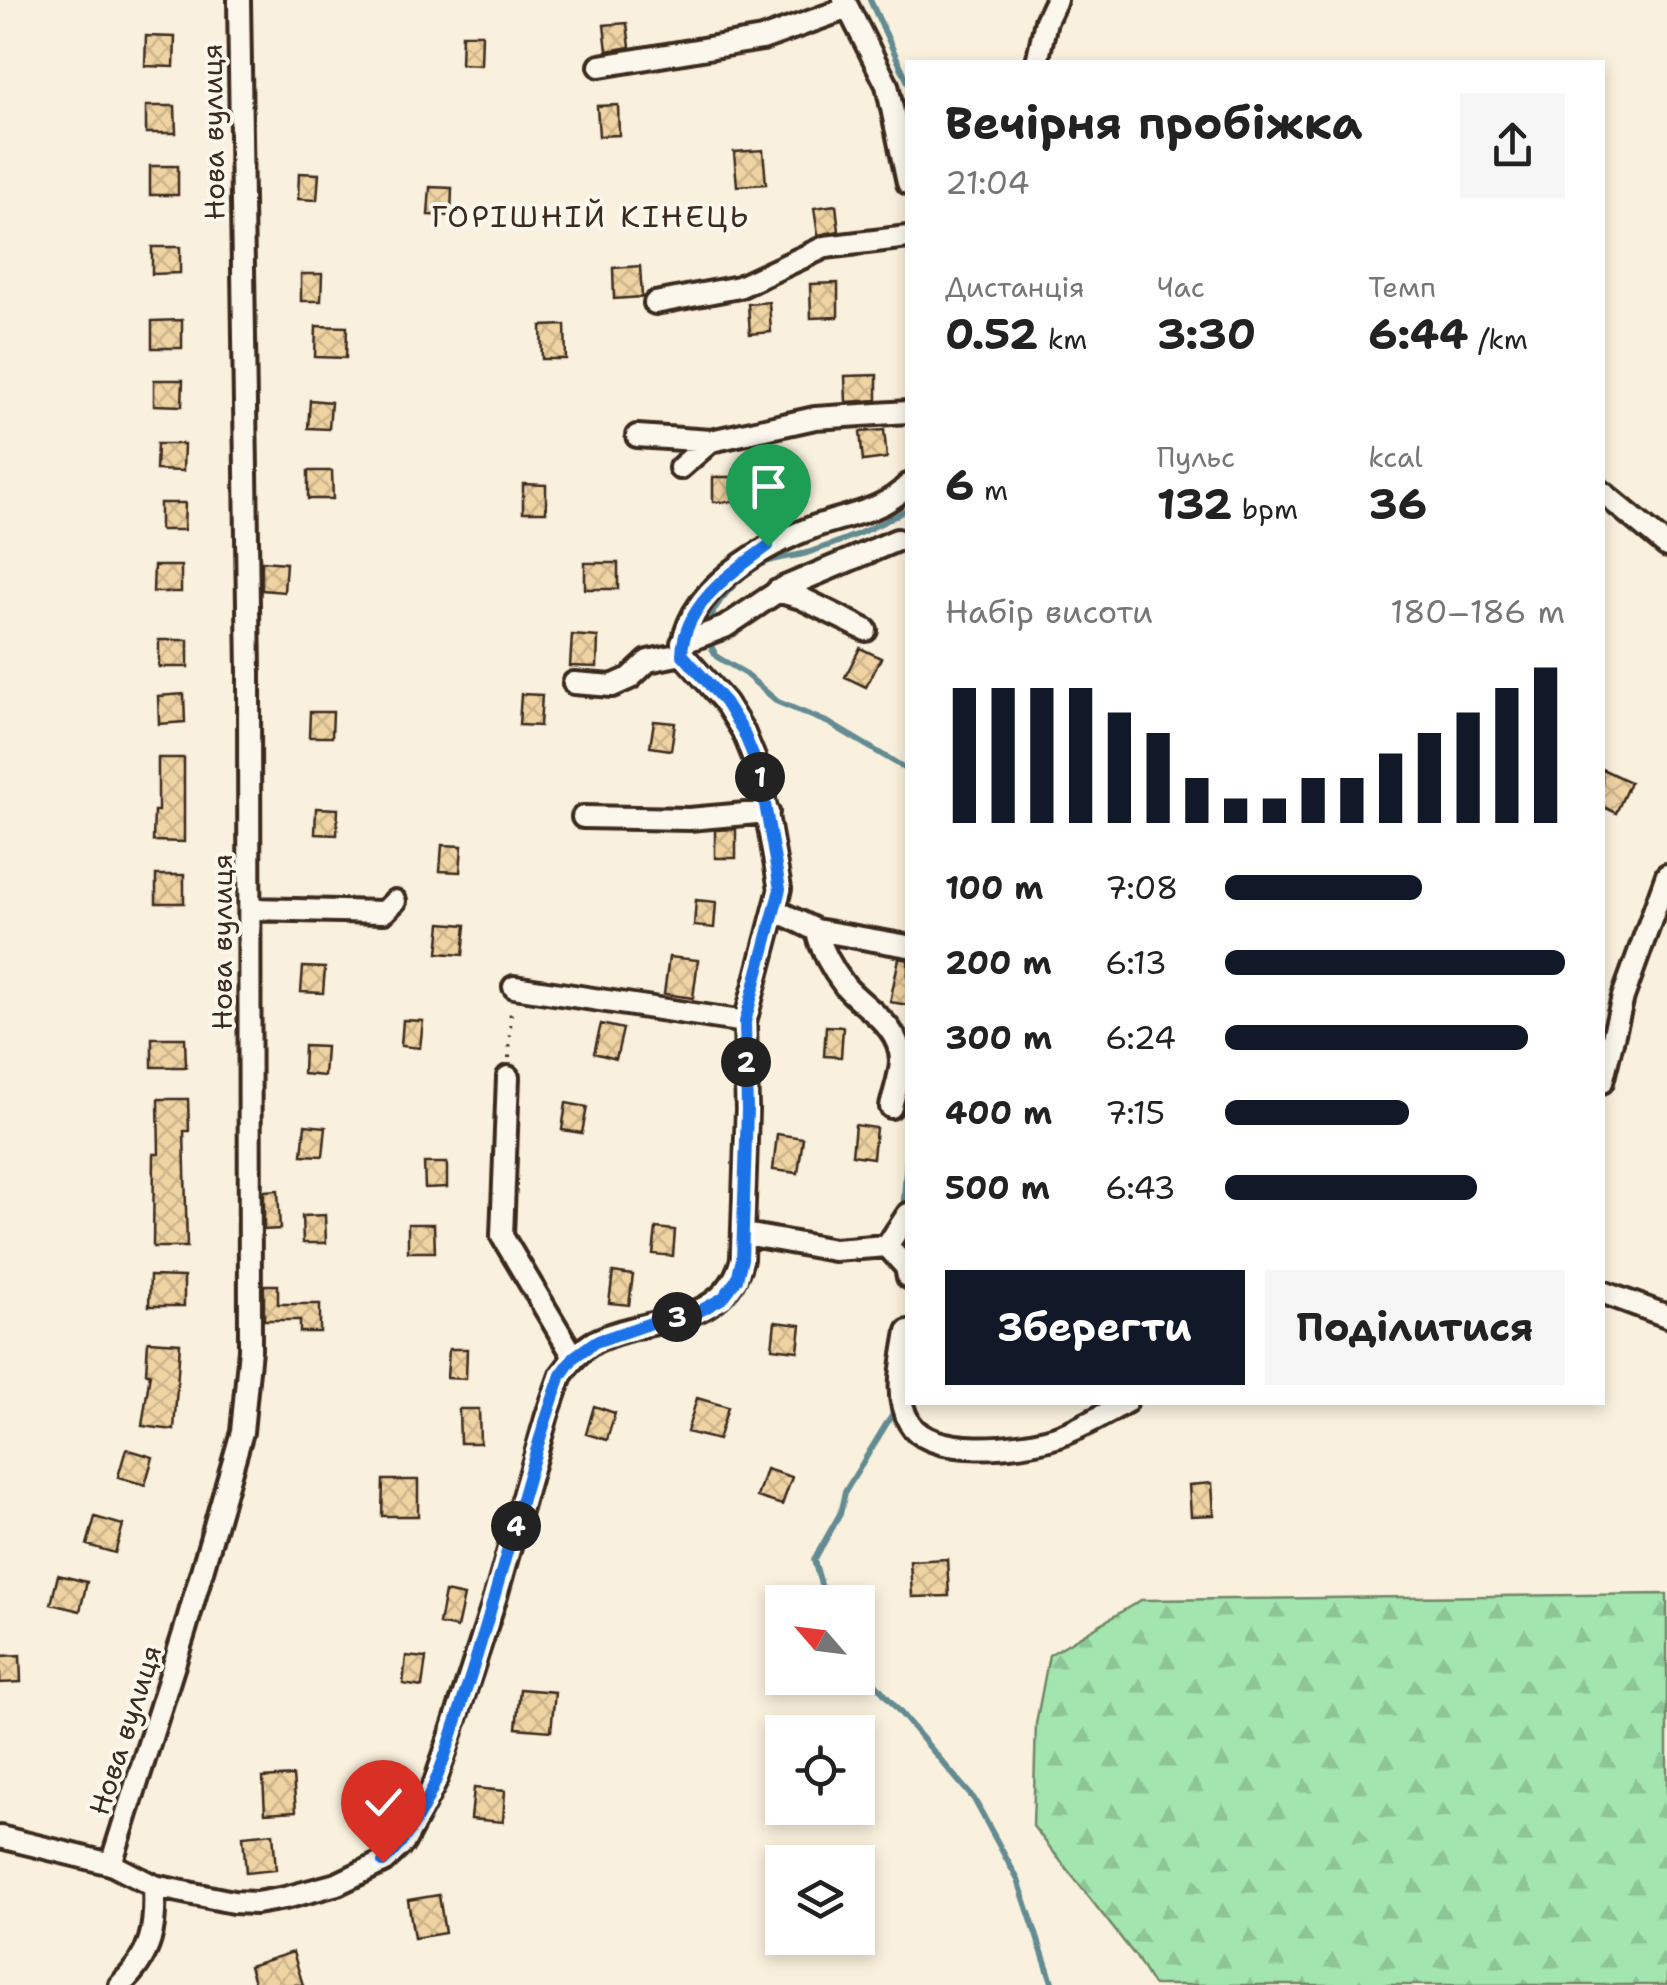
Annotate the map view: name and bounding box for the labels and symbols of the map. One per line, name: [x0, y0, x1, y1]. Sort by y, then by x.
street label: Нова вулиця: [192, 44, 234, 220]
district label: ГОРІШНІЙ КІНЕЦЬ: [431, 196, 751, 237]
pin: [726, 444, 811, 547]
pin: 1: [735, 752, 785, 802]
street label: Нова вулиця: [203, 854, 241, 1030]
pin: 2: [721, 1037, 771, 1087]
pin: 3: [652, 1292, 702, 1342]
pin: 4: [491, 1501, 541, 1551]
north arrow: [765, 1585, 875, 1695]
street label: Нова вулиця: [80, 1640, 170, 1820]
pin: [341, 1760, 426, 1863]

